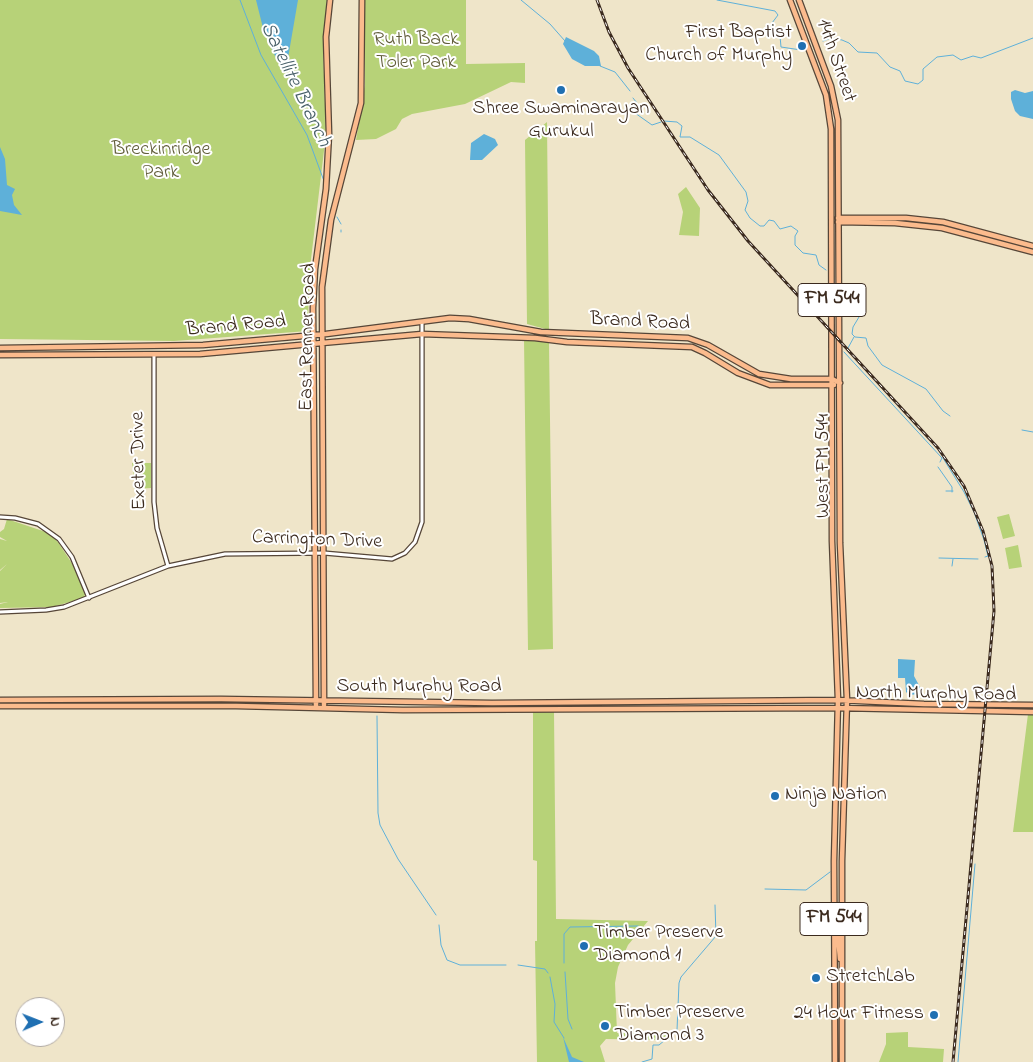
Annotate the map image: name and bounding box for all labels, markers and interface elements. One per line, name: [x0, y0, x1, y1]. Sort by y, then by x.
street label: 14th Street: [810, 16, 860, 106]
water label: Satellite Branch: [253, 19, 335, 151]
place label: First Baptist Church of Murphy: [645, 22, 792, 69]
park label: Ruth Back Toler Park: [373, 29, 459, 76]
marker: First Baptist Church of Murphy: [796, 40, 808, 52]
marker: Shree Swaminarayan Gurukul: [555, 84, 567, 96]
place label: Shree Swaminarayan Gurukul: [473, 98, 649, 145]
park label: Breckinridge Park: [112, 139, 210, 186]
street label: East Renner Road: [296, 263, 322, 411]
road number: FM 544: [798, 284, 866, 316]
street label: Brand Road: [589, 308, 691, 338]
street label: Brand Road: [185, 311, 287, 343]
street label: Exeter Drive: [127, 411, 153, 511]
street label: West FM 544: [813, 414, 837, 518]
street label: Carrington Drive: [251, 527, 383, 555]
street label: South Murphy Road: [337, 676, 501, 700]
street label: North Murphy Road: [856, 682, 1016, 708]
place label: Ninja Nation: [785, 784, 887, 808]
marker: Ninja Nation: [769, 790, 781, 802]
road number: FM 544: [800, 902, 868, 936]
place label: Timber Preserve Diamond 1: [594, 922, 723, 969]
marker: Timber Preserve Diamond 1: [578, 940, 590, 952]
place label: StretchLab: [826, 966, 915, 990]
marker: StretchLab: [810, 972, 822, 984]
north arrow: [15, 997, 65, 1047]
place label: Timber Preserve Diamond 3: [615, 1002, 744, 1049]
place label: 24 Hour Fitness: [794, 1003, 924, 1027]
marker: 24 Hour Fitness: [928, 1009, 940, 1021]
text: N: [44, 1017, 65, 1027]
marker: Timber Preserve Diamond 3: [599, 1020, 611, 1032]

